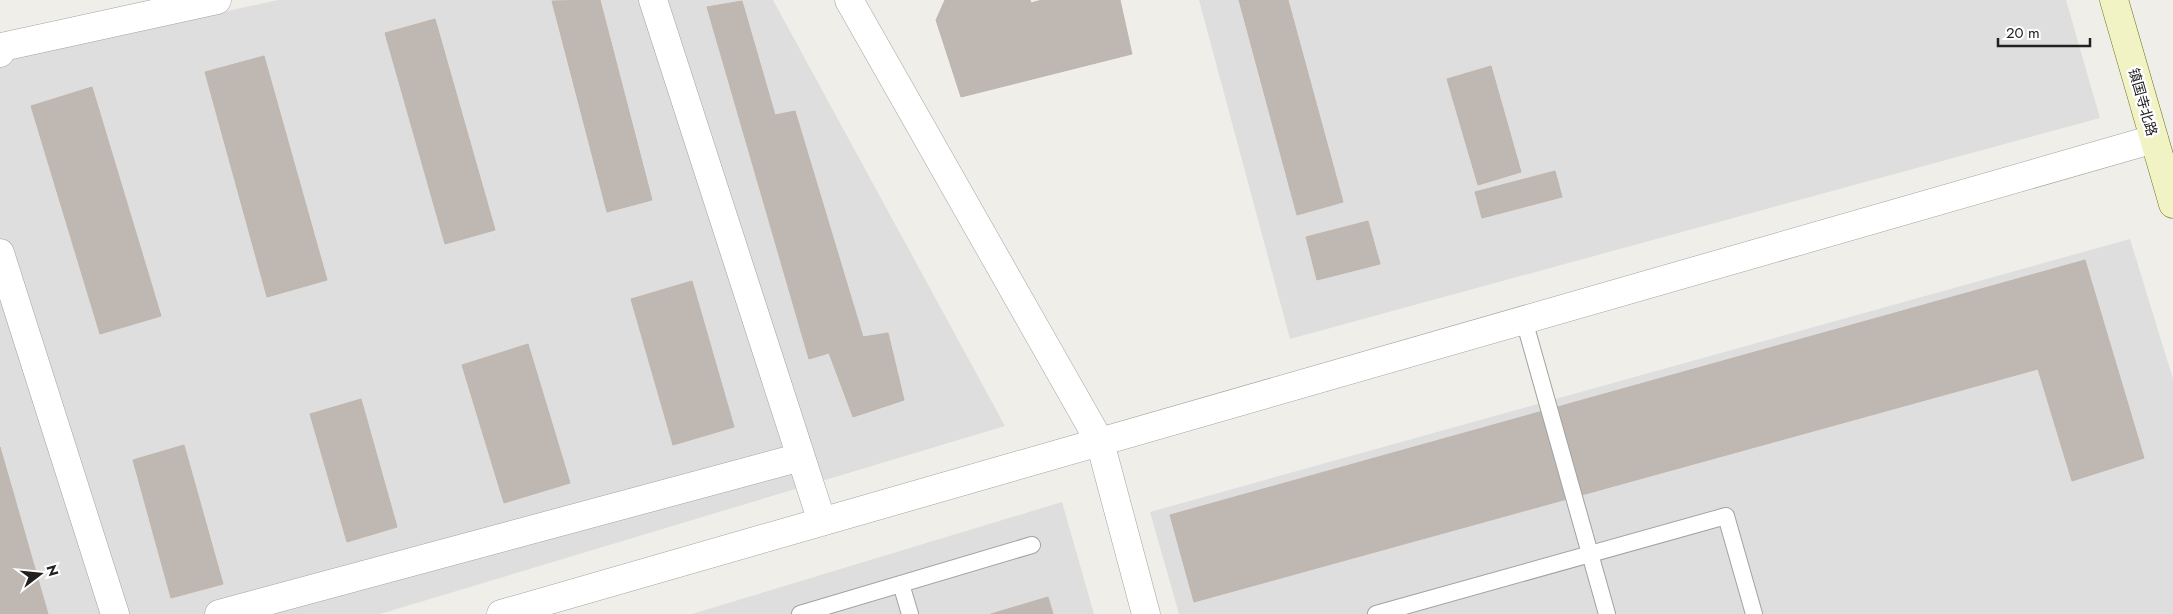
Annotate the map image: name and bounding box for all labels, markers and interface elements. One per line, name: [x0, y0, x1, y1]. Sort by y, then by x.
scale bar: [1998, 15, 2090, 47]
text: 20 m: [2006, 22, 2040, 44]
street label: 镇国寺北路: [2124, 66, 2162, 138]
north arrow: [15, 549, 65, 599]
text: N: [41, 562, 64, 579]

